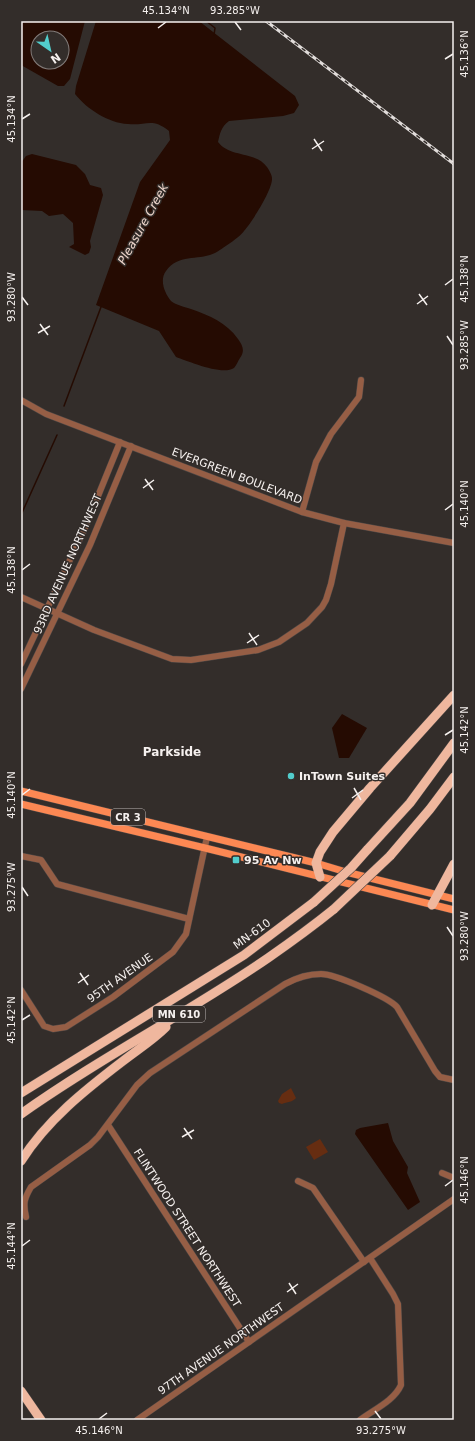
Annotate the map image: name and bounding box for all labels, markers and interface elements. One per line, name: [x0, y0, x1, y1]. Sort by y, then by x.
text: 45.134°N: [142, 5, 190, 16]
text: 93.285°W: [210, 5, 260, 16]
north arrow: [30, 30, 70, 70]
text: 45.136°N: [459, 30, 470, 78]
text: N: [48, 50, 63, 66]
text: 45.134°N: [6, 95, 17, 143]
water label: Pleasure Creek: [115, 180, 172, 267]
text: 45.138°N: [459, 255, 470, 303]
text: 93.280°W: [6, 272, 17, 322]
text: 93.285°W: [459, 320, 470, 370]
street label: EVERGREEN BOULEVARD: [170, 445, 304, 507]
text: 45.140°N: [459, 480, 470, 528]
street label: 93RD AVENUE NORTHWEST: [31, 492, 105, 636]
text: 45.138°N: [6, 546, 17, 594]
text: 45.142°N: [459, 706, 470, 754]
district label: Parkside: [143, 745, 201, 759]
place label: InTown Suites: [299, 770, 386, 783]
text: 45.140°N: [6, 771, 17, 819]
marker: InTown Suites: [286, 771, 296, 781]
road number: CR 3: [111, 809, 145, 825]
place label: 95 Av Nw: [244, 854, 302, 867]
marker: 95 Av Nw: [231, 855, 241, 865]
text: 93.275°W: [6, 862, 17, 912]
text: 93.280°W: [459, 911, 470, 961]
street label: MN-610: [231, 916, 273, 952]
street label: 95TH AVENUE: [85, 951, 155, 1005]
text: 45.142°N: [6, 996, 17, 1044]
road number: MN 610: [153, 1006, 205, 1022]
street label: FLINTWOOD STREET NORTHWEST: [131, 1146, 243, 1310]
text: 45.146°N: [459, 1156, 470, 1204]
text: 45.144°N: [6, 1222, 17, 1270]
street label: 97TH AVENUE NORTHWEST: [156, 1300, 287, 1398]
text: 45.146°N: [75, 1425, 123, 1436]
text: 93.275°W: [356, 1425, 406, 1436]

